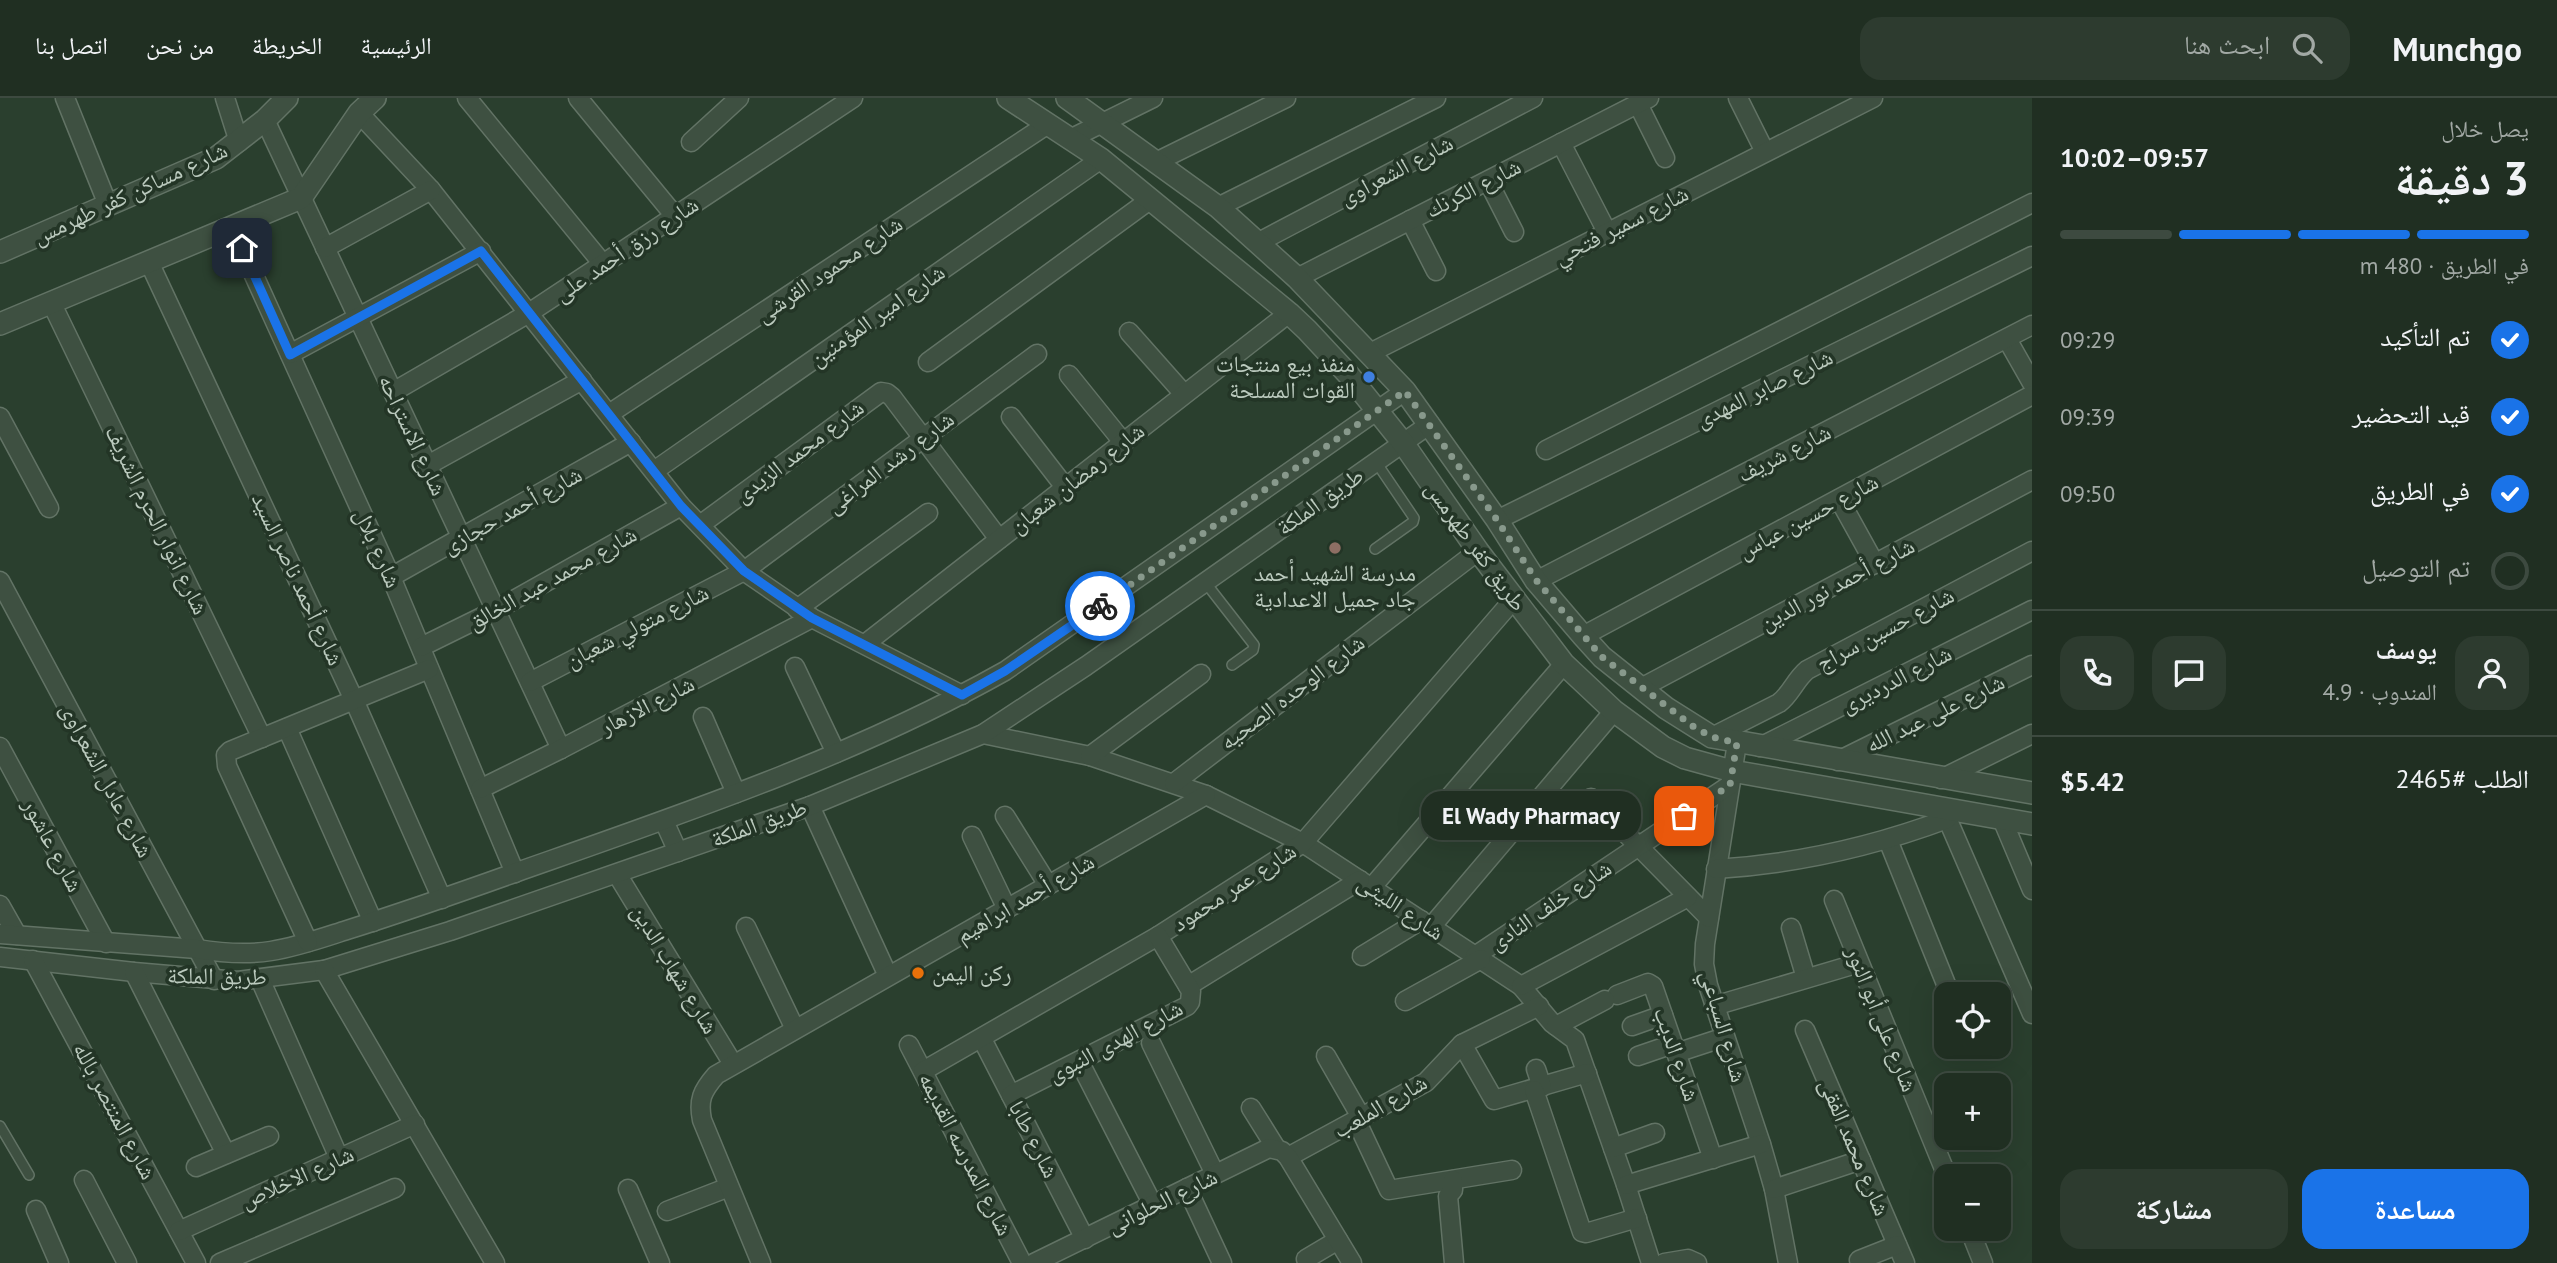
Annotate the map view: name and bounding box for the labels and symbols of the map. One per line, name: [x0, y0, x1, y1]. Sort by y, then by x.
street label: شارع الشعراوى: [1334, 127, 1458, 213]
street label: شارع مساكن كفر طهرمس: [28, 135, 232, 251]
street label: شارع الكرنك: [1420, 151, 1526, 225]
street label: شارع سمير فتحي: [1549, 178, 1695, 275]
street label: شارع رزق أحمد على: [548, 189, 704, 309]
street label: شارع محمود القرشى: [750, 209, 908, 329]
pin: [212, 218, 272, 278]
street label: شارع امير المؤمنين: [803, 257, 951, 373]
street label: شارع صابر المهدى: [1690, 342, 1838, 434]
place label: منفذ بيع منتجات القوات المسلحة: [1216, 349, 1355, 404]
marker: منفذ بيع منتجات القوات المسلحة: [1361, 369, 1377, 385]
street label: شارع الاستراحه: [372, 370, 454, 500]
street label: شارع محمد الزيدى: [728, 392, 870, 510]
street label: شارع رشد المراغى: [820, 404, 960, 520]
street label: شارع رمضان شعبان: [1003, 416, 1151, 540]
street label: شارع شريف: [1732, 417, 1836, 489]
street label: شارع انوار الحرم الشريف: [97, 420, 216, 620]
street label: شارع أحمد حجازى: [437, 459, 587, 561]
street label: طريق الملكة: [1271, 460, 1369, 541]
street label: شارع حسين عباس: [1732, 466, 1884, 566]
street label: طريق كفر طهرمس: [1419, 475, 1533, 617]
street label: شارع أحمد ناصر السيد: [245, 488, 351, 670]
street label: شارع بلال: [347, 504, 409, 592]
street label: شارع محمد عبد الخالق: [462, 519, 642, 637]
street label: شارع أحمد نور الدين: [1754, 531, 1920, 637]
marker: مدرسة الشهيد أحمد جاد جميل الاعدادية: [1327, 540, 1343, 556]
place label: مدرسة الشهيد أحمد جاد جميل الاعدادية: [1254, 558, 1416, 613]
courier: [1065, 571, 1135, 641]
street label: شارع متولي شعبان: [560, 577, 715, 678]
street label: شارع حسين سراج: [1811, 580, 1959, 678]
street label: شارع الوحده الصحيه: [1213, 628, 1371, 756]
street label: شارع الدرديرى: [1835, 638, 1957, 720]
street label: شارع على عبد الله: [1861, 666, 2009, 760]
street label: شارع الازهار: [594, 668, 699, 742]
street label: شارع عادل الشعراوى: [53, 697, 161, 863]
pin: [1654, 786, 1714, 846]
street label: شارع عاشور: [15, 792, 90, 897]
street label: طريق الملكة: [707, 792, 811, 853]
callout: El Wady Pharmacy: [1422, 792, 1642, 840]
street label: شارع عمر محمود: [1166, 836, 1302, 938]
street label: شارع أحمد ابراهيم: [950, 846, 1100, 951]
street label: شارع خلف النادى: [1483, 853, 1617, 957]
street label: شارع الليثى: [1352, 867, 1450, 947]
street label: شارع شهاب الدين: [625, 899, 725, 1039]
street label: شارع على أبو النور: [1839, 941, 1925, 1096]
place label: ركن اليمن: [932, 958, 1012, 987]
street label: طريق الملكة: [167, 960, 267, 991]
marker: ركن اليمن: [910, 965, 926, 981]
street label: شارع السباعي: [1690, 966, 1754, 1087]
street label: شارع الهدى النبوى: [1042, 993, 1188, 1089]
street label: شارع الديب: [1647, 1003, 1707, 1105]
street label: شارع المنتصر بالله: [66, 1037, 164, 1185]
street label: شارع المدرسه القديمه: [912, 1067, 1020, 1241]
street label: شارع الملعب: [1328, 1067, 1432, 1145]
street label: شارع محمد الفقى: [1813, 1074, 1897, 1220]
street label: شارع طابا: [1002, 1095, 1066, 1183]
street label: شارع الاخلاص: [236, 1139, 358, 1215]
street label: شارع الحلوانى: [1102, 1161, 1222, 1241]

